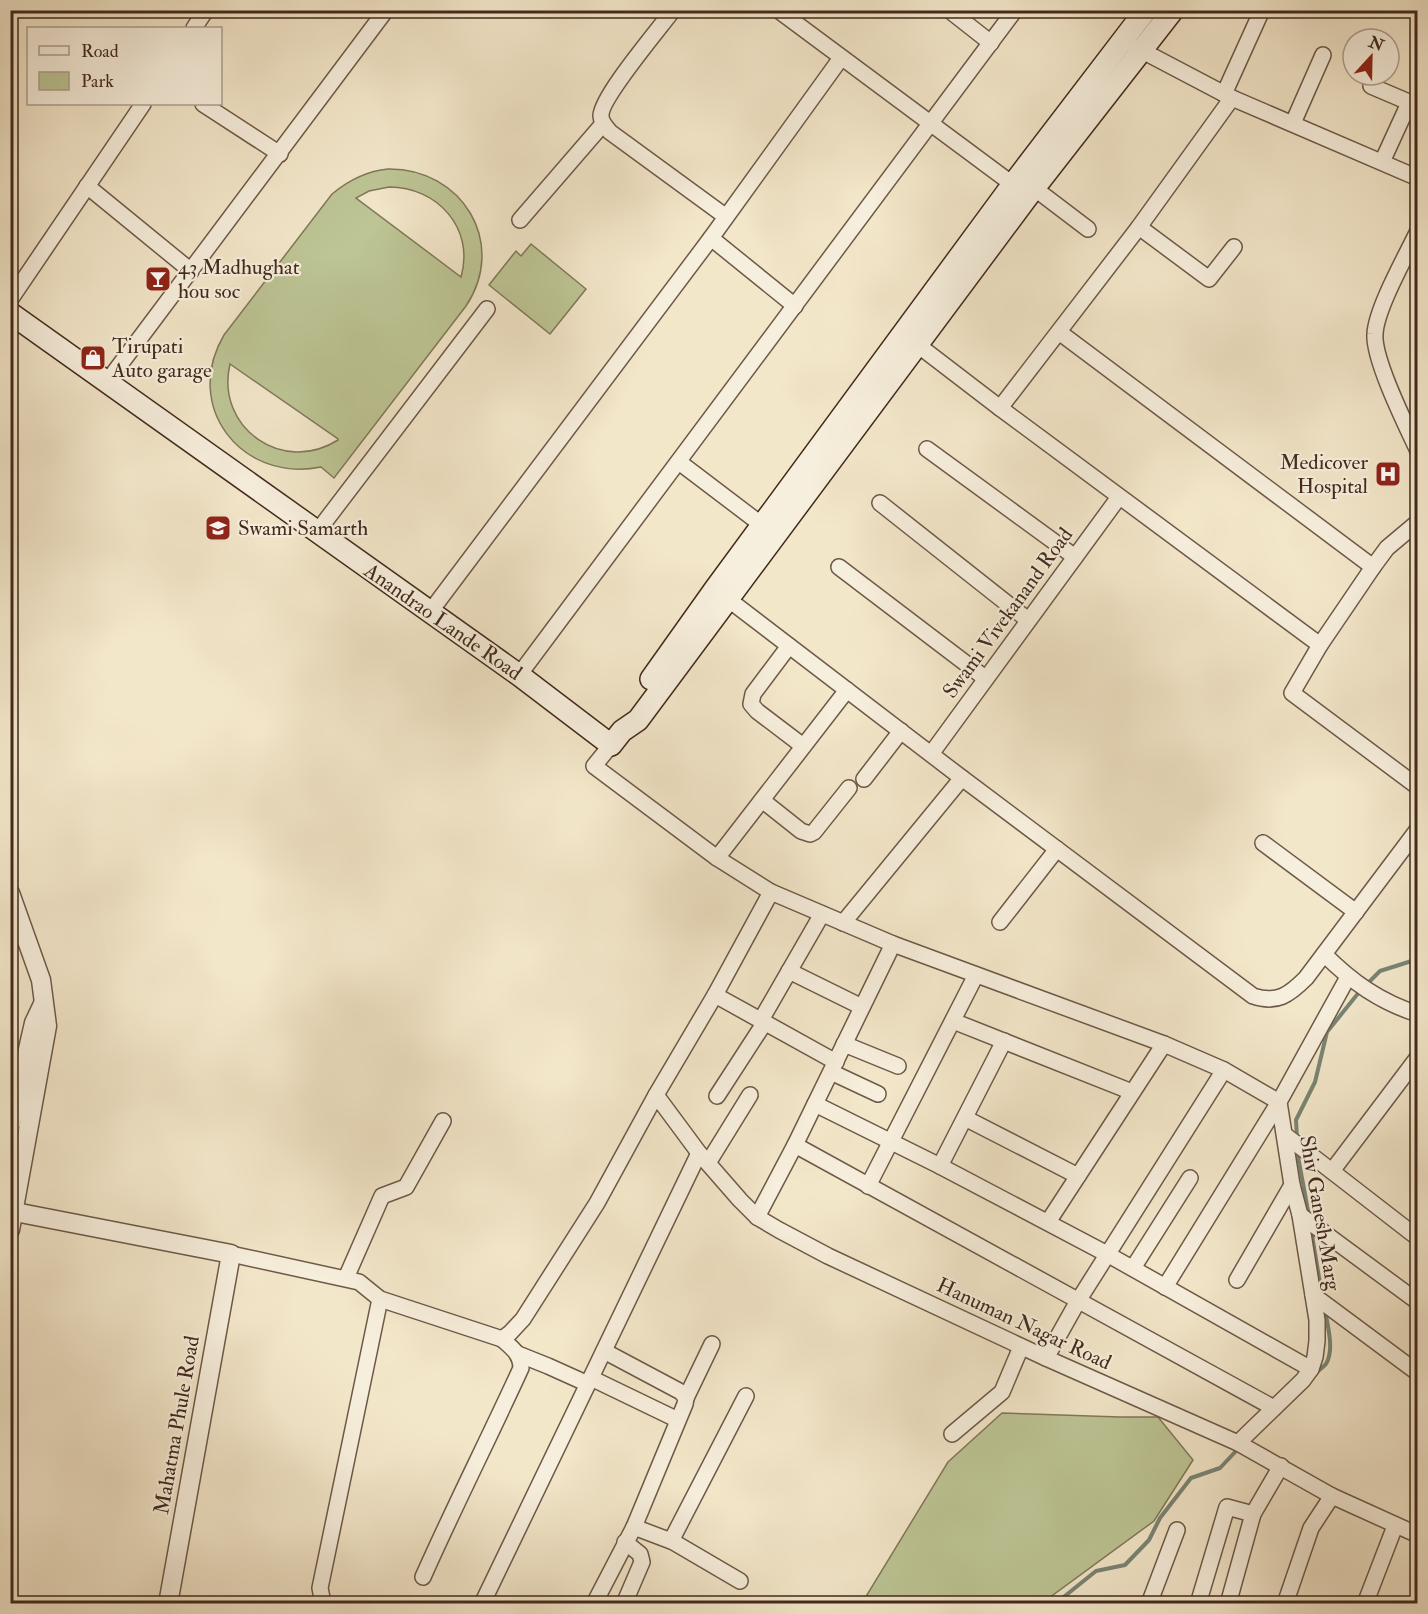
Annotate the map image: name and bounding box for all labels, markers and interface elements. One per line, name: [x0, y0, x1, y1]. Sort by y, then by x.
legend: [27, 27, 222, 105]
north arrow: [1341, 27, 1401, 87]
text: N: [1365, 32, 1387, 56]
text: Road: [81, 40, 119, 63]
text: Park: [81, 70, 114, 93]
place label: 43 Madhughat hou soc: [178, 254, 300, 305]
bar icon: 43 Madhughat hou soc: [143, 264, 173, 294]
place label: Tirupati Auto garage: [111, 333, 212, 384]
shop icon: Tirupati Auto garage: [78, 343, 108, 373]
place label: Medicover Hospital: [1280, 449, 1369, 500]
hospital icon: Medicover Hospital: [1373, 459, 1403, 489]
school or university icon: Swami Samarth: [203, 513, 233, 543]
place label: Swami Samarth: [238, 515, 368, 542]
street label: Swami Vivekanand Road: [937, 522, 1079, 704]
street label: Anandrao Lande Road: [358, 557, 528, 687]
street label: Shiv Ganesh Marg: [1293, 1133, 1347, 1293]
street label: Hanuman Nagar Road: [932, 1272, 1116, 1377]
street label: Mahatma Phule Road: [148, 1333, 206, 1516]

